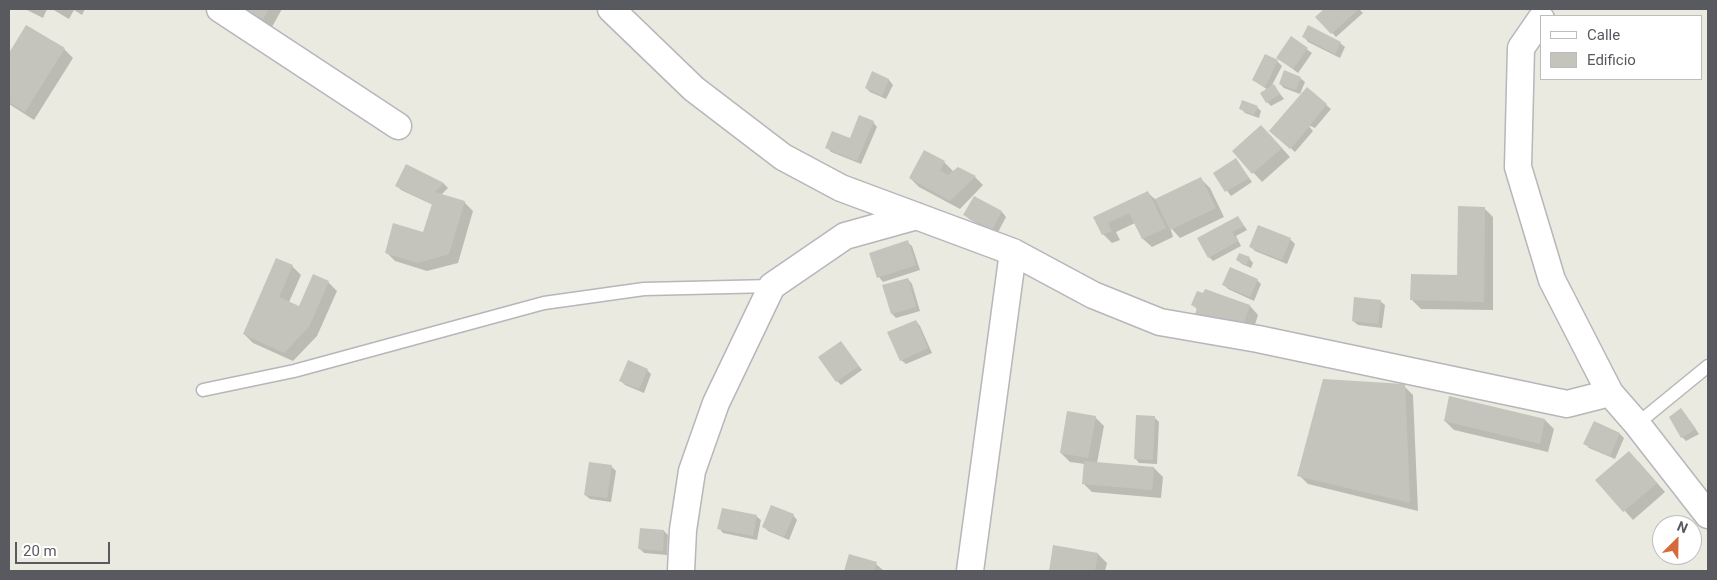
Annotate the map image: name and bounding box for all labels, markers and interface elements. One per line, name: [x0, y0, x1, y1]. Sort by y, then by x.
legend: [1540, 15, 1702, 80]
text: Calle: [1587, 26, 1620, 44]
text: Edificio: [1587, 51, 1636, 69]
north arrow: [1652, 515, 1702, 565]
text: N: [1675, 518, 1690, 536]
scale bar: [18, 532, 112, 564]
text: 20 m: [23, 542, 57, 560]

